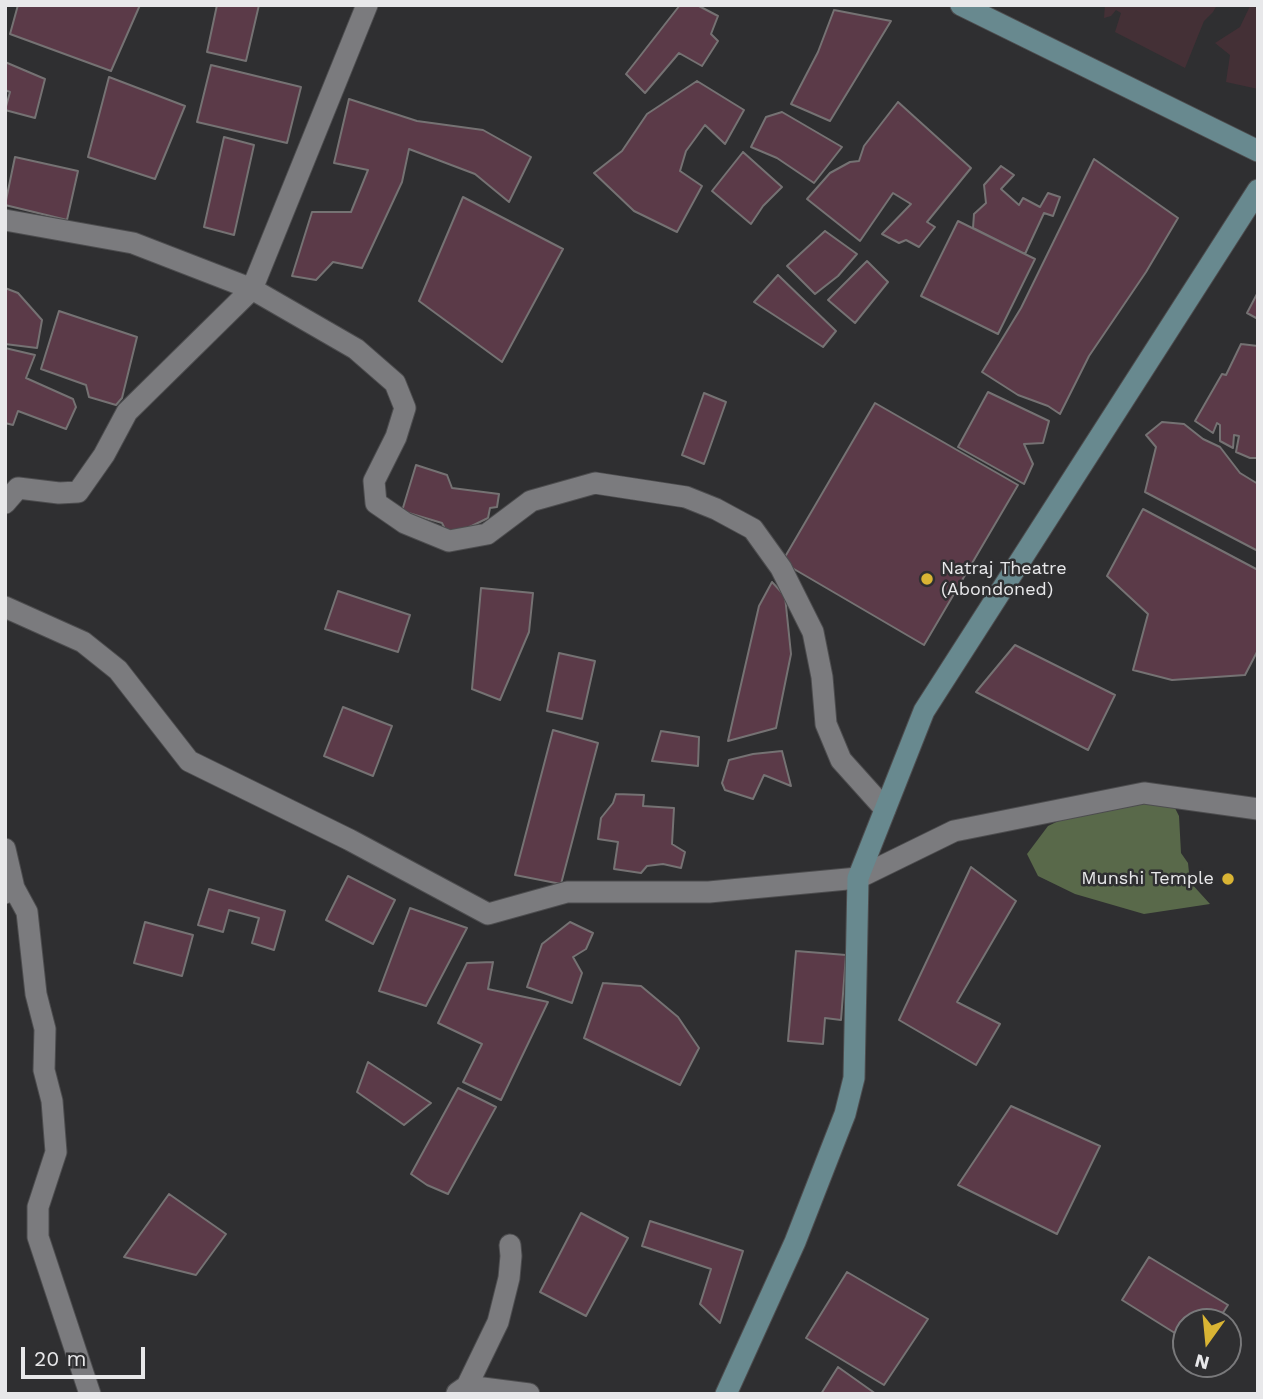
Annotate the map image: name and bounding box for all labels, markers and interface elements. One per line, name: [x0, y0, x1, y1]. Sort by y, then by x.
place label: Natraj Theatre (Abondoned): [941, 558, 1067, 600]
marker: Natraj Theatre (Abondoned): [919, 571, 935, 587]
place label: Munshi Temple: [1081, 868, 1214, 890]
marker: Munshi Temple: [1220, 871, 1236, 887]
north arrow: [1172, 1308, 1242, 1378]
scale bar: [24, 1332, 149, 1376]
text: 20 m: [34, 1346, 86, 1371]
text: N: [1192, 1349, 1212, 1375]

